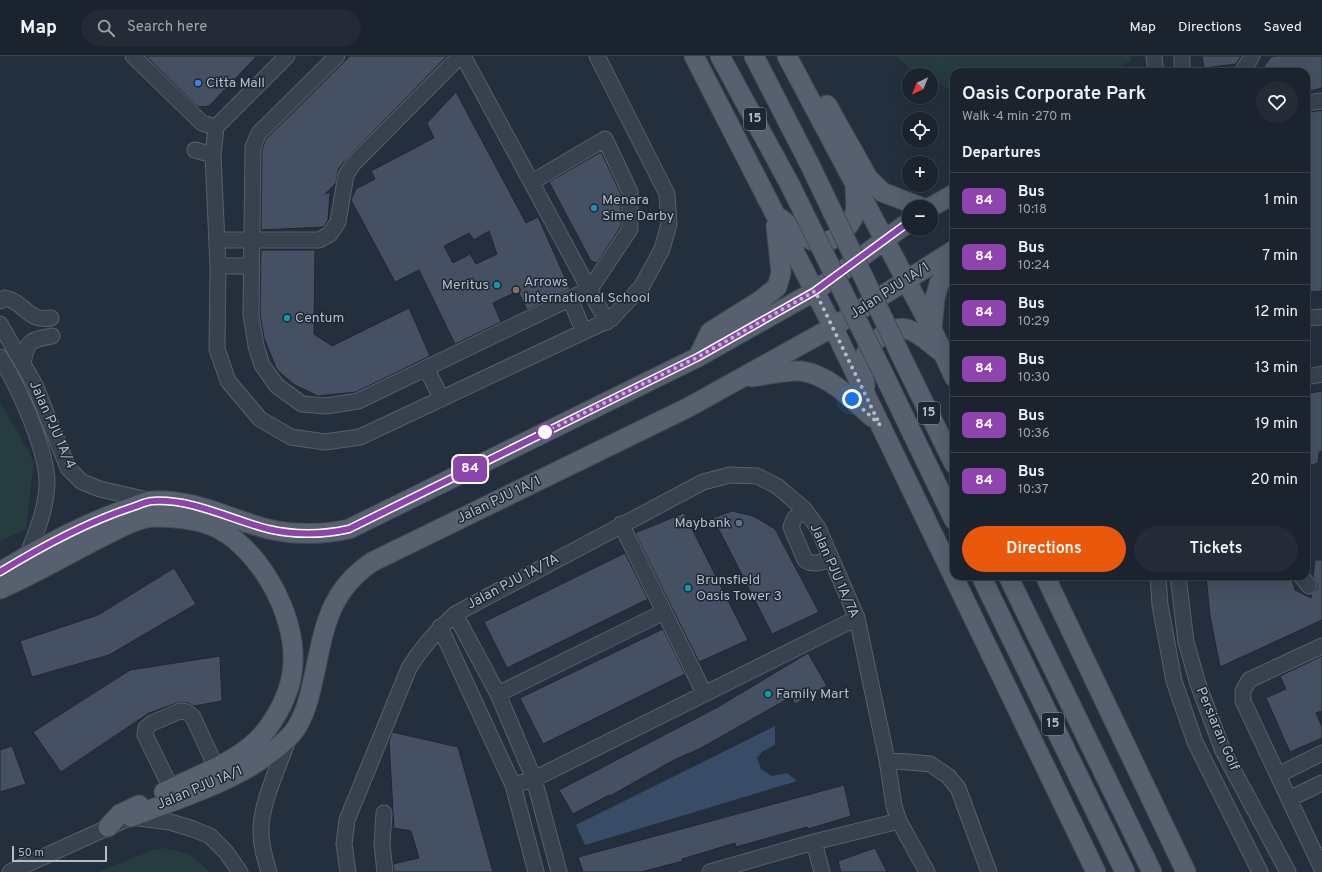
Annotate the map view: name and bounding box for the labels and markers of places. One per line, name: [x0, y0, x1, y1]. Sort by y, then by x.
place label: Citta Mall: [206, 75, 265, 92]
marker: Citta Mall: [193, 78, 203, 88]
place label: Menara Sime Darby: [602, 192, 674, 225]
marker: Menara Sime Darby: [589, 203, 599, 213]
place label: Arrows International School: [524, 274, 650, 307]
place label: Meritus: [442, 277, 489, 294]
marker: Meritus: [492, 280, 502, 290]
marker: Arrows International School: [511, 285, 521, 295]
place label: Centum: [295, 310, 344, 327]
marker: Centum: [282, 313, 292, 323]
unlabelled marker: [536, 423, 554, 441]
place label: Maybank: [674, 515, 731, 532]
marker: Maybank: [734, 518, 744, 528]
place label: Brunsfield Oasis Tower 3: [696, 572, 782, 605]
marker: Brunsfield Oasis Tower 3: [683, 583, 693, 593]
place label: Family Mart: [776, 686, 849, 703]
marker: Family Mart: [763, 689, 773, 699]

